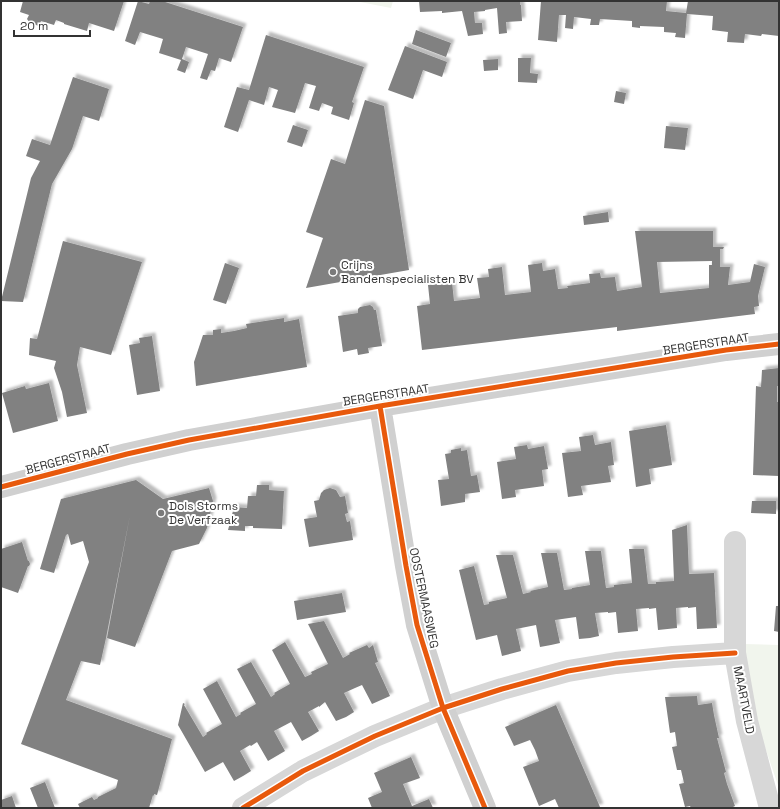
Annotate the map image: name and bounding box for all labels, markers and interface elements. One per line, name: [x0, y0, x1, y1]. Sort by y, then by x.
scale bar: [14, 12, 90, 38]
text: 20 m: [20, 18, 48, 34]
place label: Crijns Bandenspecialisten BV: [341, 257, 474, 287]
marker: Crijns Bandenspecialisten BV: [328, 267, 338, 277]
street label: BERGERSTRAAT: [662, 329, 750, 359]
street label: BERGERSTRAAT: [342, 380, 430, 410]
street label: BERGERSTRAAT: [24, 440, 112, 478]
place label: Dols Storms De Verfzaak: [169, 498, 238, 528]
marker: Dols Storms De Verfzaak: [156, 508, 166, 518]
street label: OOSTERMAASWEG: [406, 546, 442, 650]
street label: MAARTVELD: [730, 665, 758, 735]

